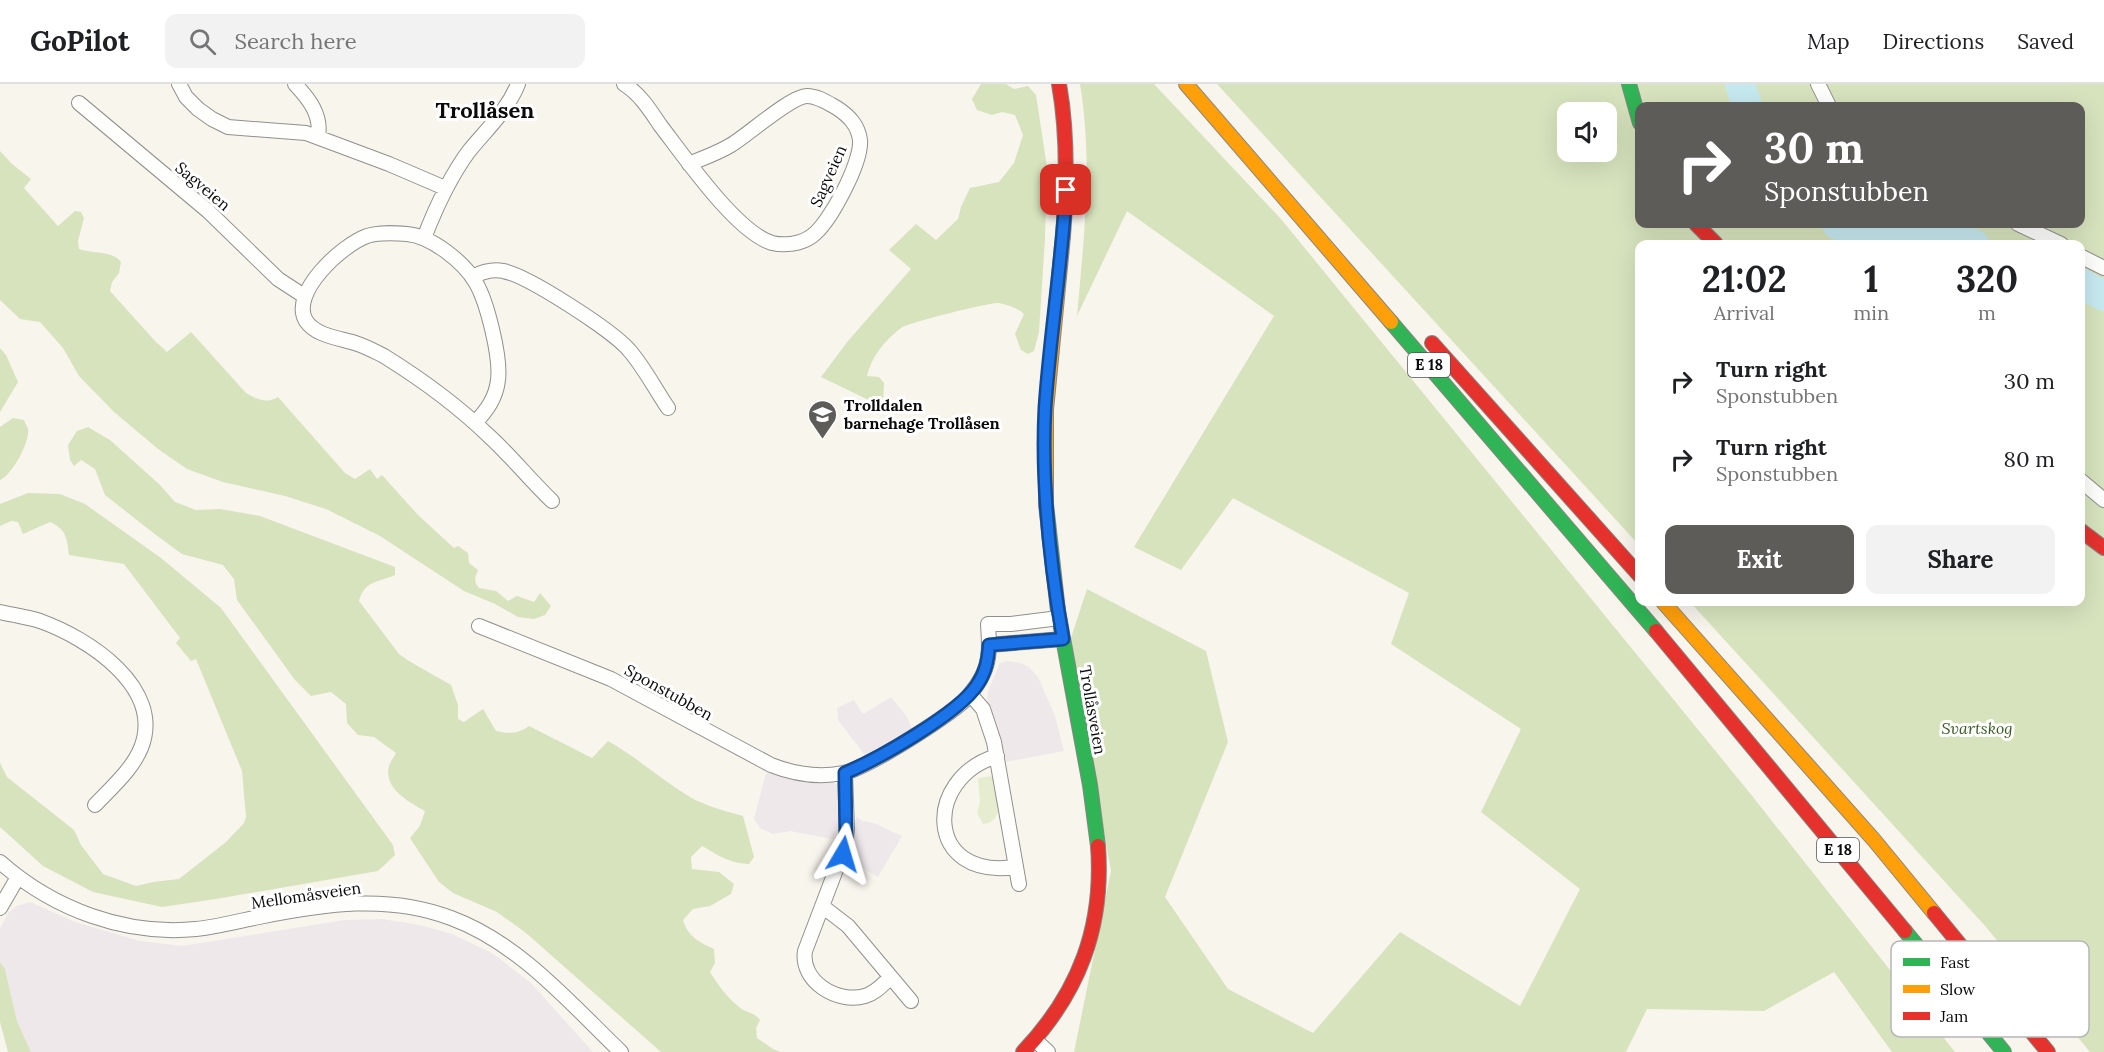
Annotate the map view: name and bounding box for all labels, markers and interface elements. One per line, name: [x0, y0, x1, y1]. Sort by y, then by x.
search box: [165, 14, 585, 68]
text: GoPilot: [30, 23, 129, 59]
icon: search: [186, 25, 219, 58]
text: Search here: [234, 27, 357, 55]
text: Map: [1807, 28, 1850, 55]
text: Directions: [1883, 28, 1984, 55]
text: Saved: [2017, 28, 2074, 55]
district label: Trollåsen: [436, 96, 534, 124]
map controls: [1557, 102, 1617, 162]
button: sound: [1557, 102, 1617, 162]
text: 30 m: [1764, 121, 1864, 175]
icon: right: [1665, 126, 1743, 204]
street label: Sagveien: [805, 142, 851, 210]
street label: Sagveien: [171, 157, 235, 215]
pin: [1040, 164, 1091, 215]
icon: arrive: [1049, 173, 1082, 206]
text: Sponstubben: [1764, 174, 1929, 208]
text: 21:02: [1702, 256, 1787, 302]
text: 1: [1864, 256, 1879, 302]
text: 320: [1956, 256, 2018, 302]
text: Arrival: [1714, 300, 1775, 325]
text: min: [1853, 300, 1889, 325]
text: m: [1978, 300, 1996, 325]
road number: E 18: [1408, 353, 1450, 377]
text: Turn right: [1716, 355, 1827, 383]
icon: right: [1665, 365, 1698, 398]
text: 30 m: [2004, 367, 2055, 395]
text: Sponstubben: [1716, 383, 1838, 408]
place label: Trolldalen barnehage Trollåsen: [843, 395, 1000, 433]
school or university icon: Trolldalen barnehage Trollåsen: [807, 398, 839, 440]
text: Turn right: [1716, 433, 1827, 461]
icon: right: [1665, 443, 1698, 476]
text: 80 m: [2004, 445, 2055, 473]
text: Sponstubben: [1716, 461, 1838, 486]
button: Exit: [1665, 525, 1854, 594]
button: Share: [1866, 525, 2055, 594]
street label: Sponstubben: [621, 660, 717, 725]
street label: Trollåsveien: [1075, 664, 1111, 756]
park label: Svartskog: [1941, 718, 2013, 738]
position arrow: [811, 822, 875, 886]
road number: E 18: [1817, 838, 1859, 862]
street label: Mellomåsveien: [250, 877, 363, 913]
legend: [1891, 941, 2089, 1037]
text: Fast: [1940, 952, 1971, 972]
text: Slow: [1940, 979, 1976, 999]
text: Jam: [1939, 1006, 1968, 1026]

